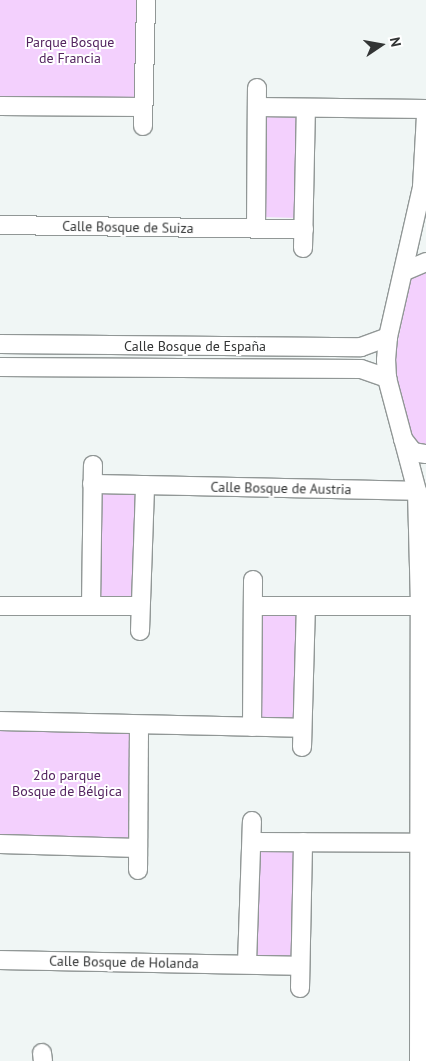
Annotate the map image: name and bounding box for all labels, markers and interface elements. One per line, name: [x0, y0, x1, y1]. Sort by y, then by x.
north arrow: [356, 20, 406, 70]
park label: Parque Bosque de Francia: [26, 34, 114, 66]
text: N: [386, 36, 405, 48]
street label: Calle Bosque de Suiza: [62, 217, 194, 237]
street label: Calle Bosque de España: [124, 338, 266, 354]
street label: Calle Bosque de Austria: [210, 478, 352, 498]
park label: 2do parque Bosque de Bélgica: [12, 767, 122, 800]
street label: Calle Bosque de Holanda: [49, 952, 199, 972]

